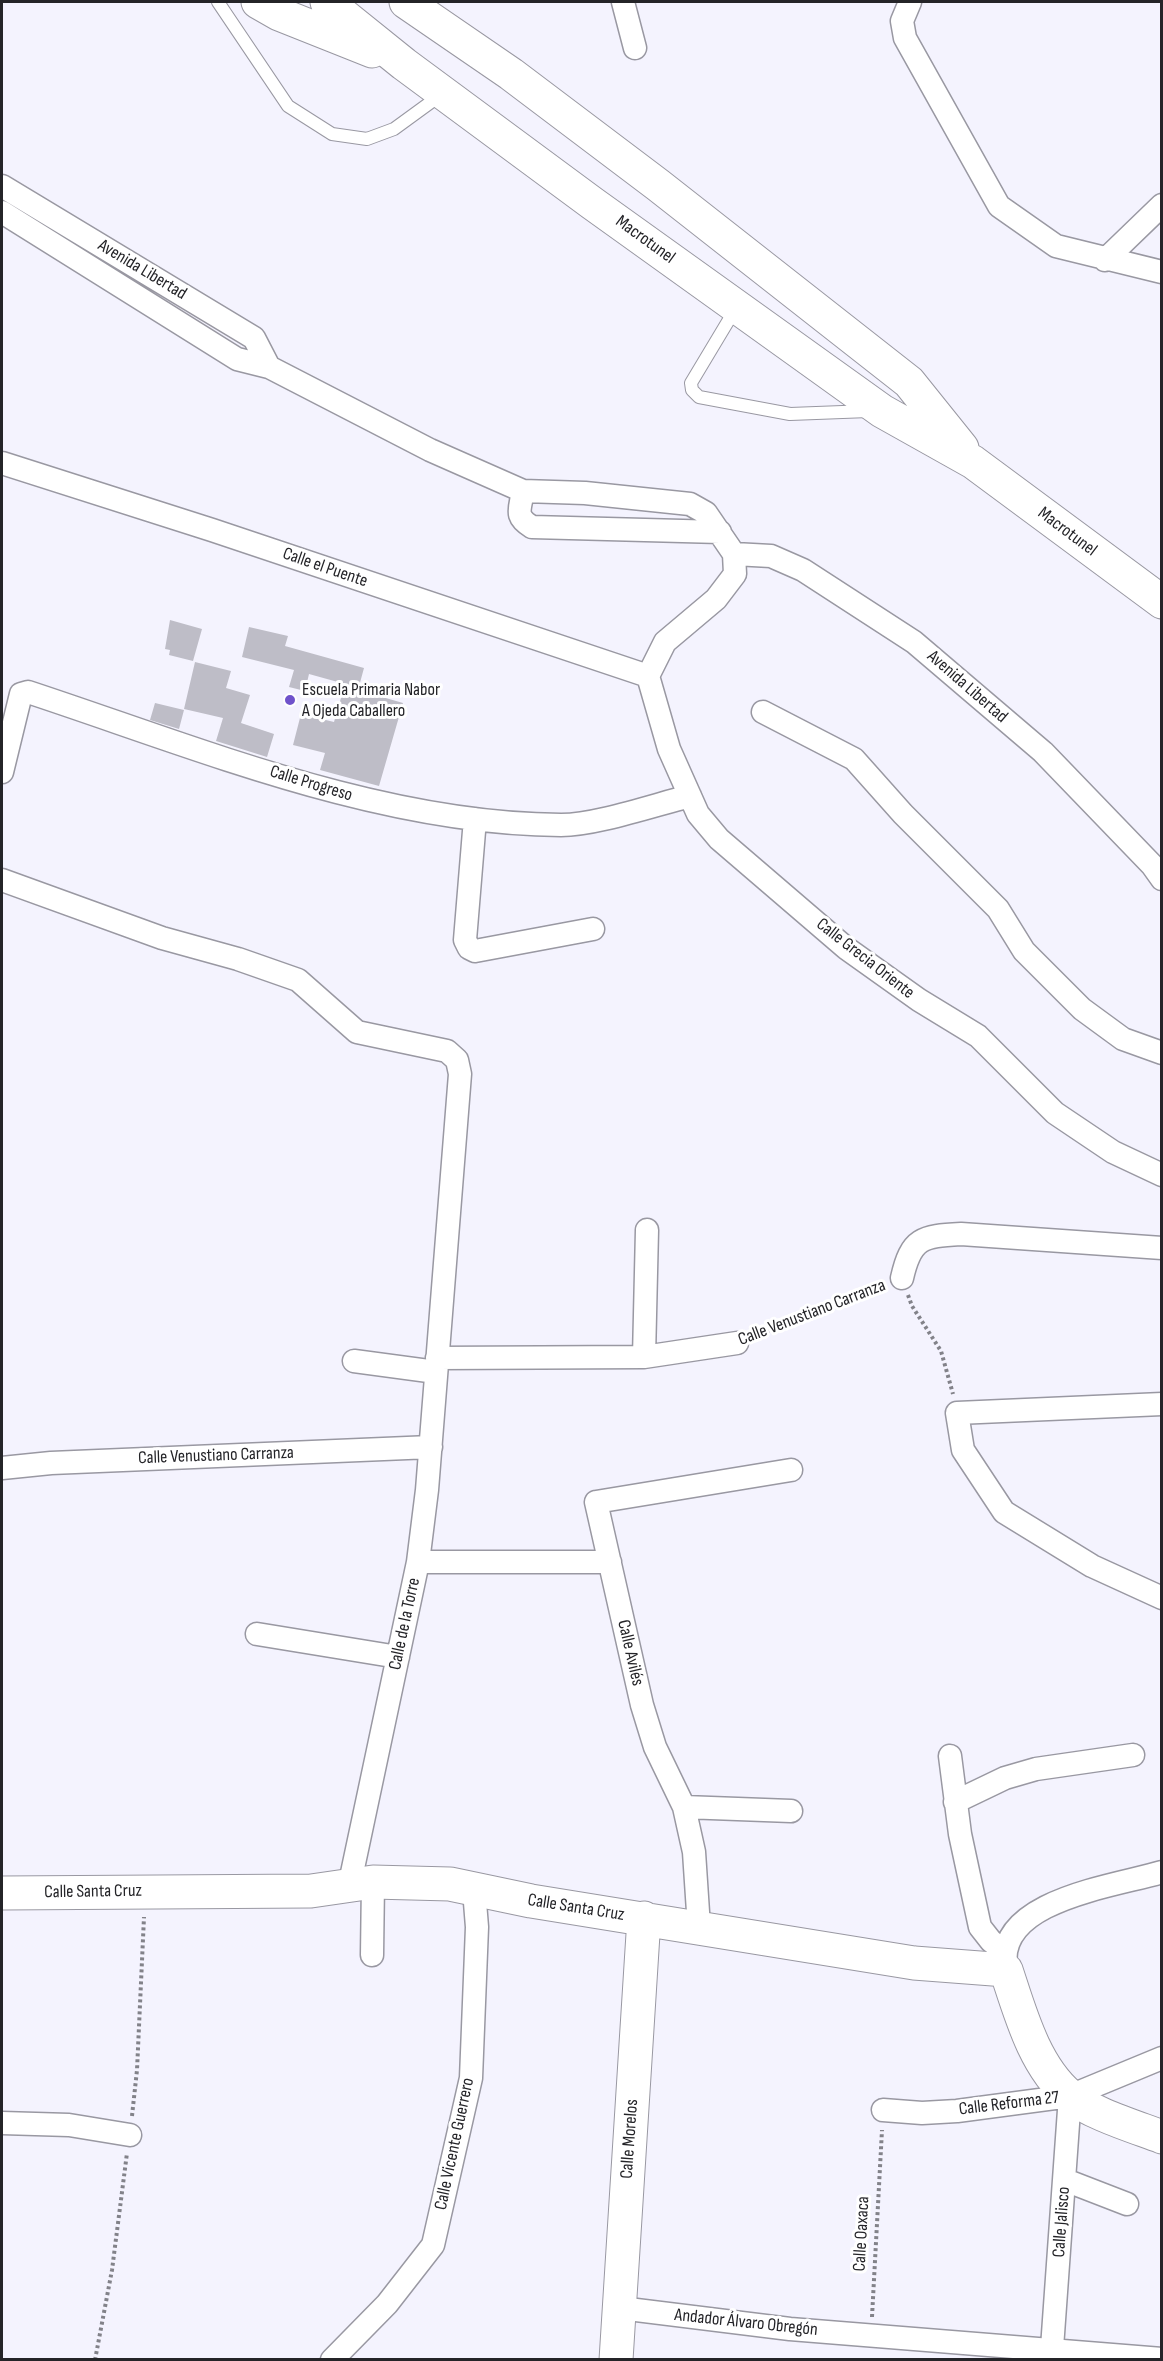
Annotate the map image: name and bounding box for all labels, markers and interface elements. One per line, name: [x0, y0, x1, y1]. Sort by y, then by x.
street label: Macrotunel: [611, 211, 679, 269]
street label: Avenida Libertad: [94, 235, 190, 305]
street label: Macrotunel: [1033, 503, 1101, 561]
street label: Calle el Puente: [280, 543, 370, 593]
street label: Avenida Libertad: [922, 646, 1012, 728]
place label: Escuela Primaria Nabor A Ojeda Caballero: [302, 679, 440, 722]
marker: Escuela Primaria Nabor A Ojeda Caballero: [283, 693, 297, 707]
street label: Calle Progreso: [267, 761, 355, 807]
street label: Calle Grecia Oriente: [812, 914, 918, 1004]
street label: Calle Venustiano Carranza: [735, 1275, 889, 1351]
street label: Calle Venustiano Carranza: [138, 1442, 294, 1470]
street label: Calle de la Torre: [385, 1576, 425, 1672]
street label: Calle Avilés: [612, 1618, 648, 1688]
street label: Calle Santa Cruz: [44, 1880, 142, 1904]
street label: Calle Santa Cruz: [526, 1890, 626, 1926]
street label: Calle Vicente Guerrero: [430, 2076, 480, 2212]
street label: Calle Reforma 27: [958, 2087, 1060, 2121]
street label: Calle Morelos: [616, 2098, 644, 2180]
street label: Calle Jalisco: [1049, 2186, 1075, 2258]
street label: Calle Oaxaca: [849, 2196, 875, 2272]
street label: Andador Álvaro Obregón: [673, 2305, 819, 2341]

